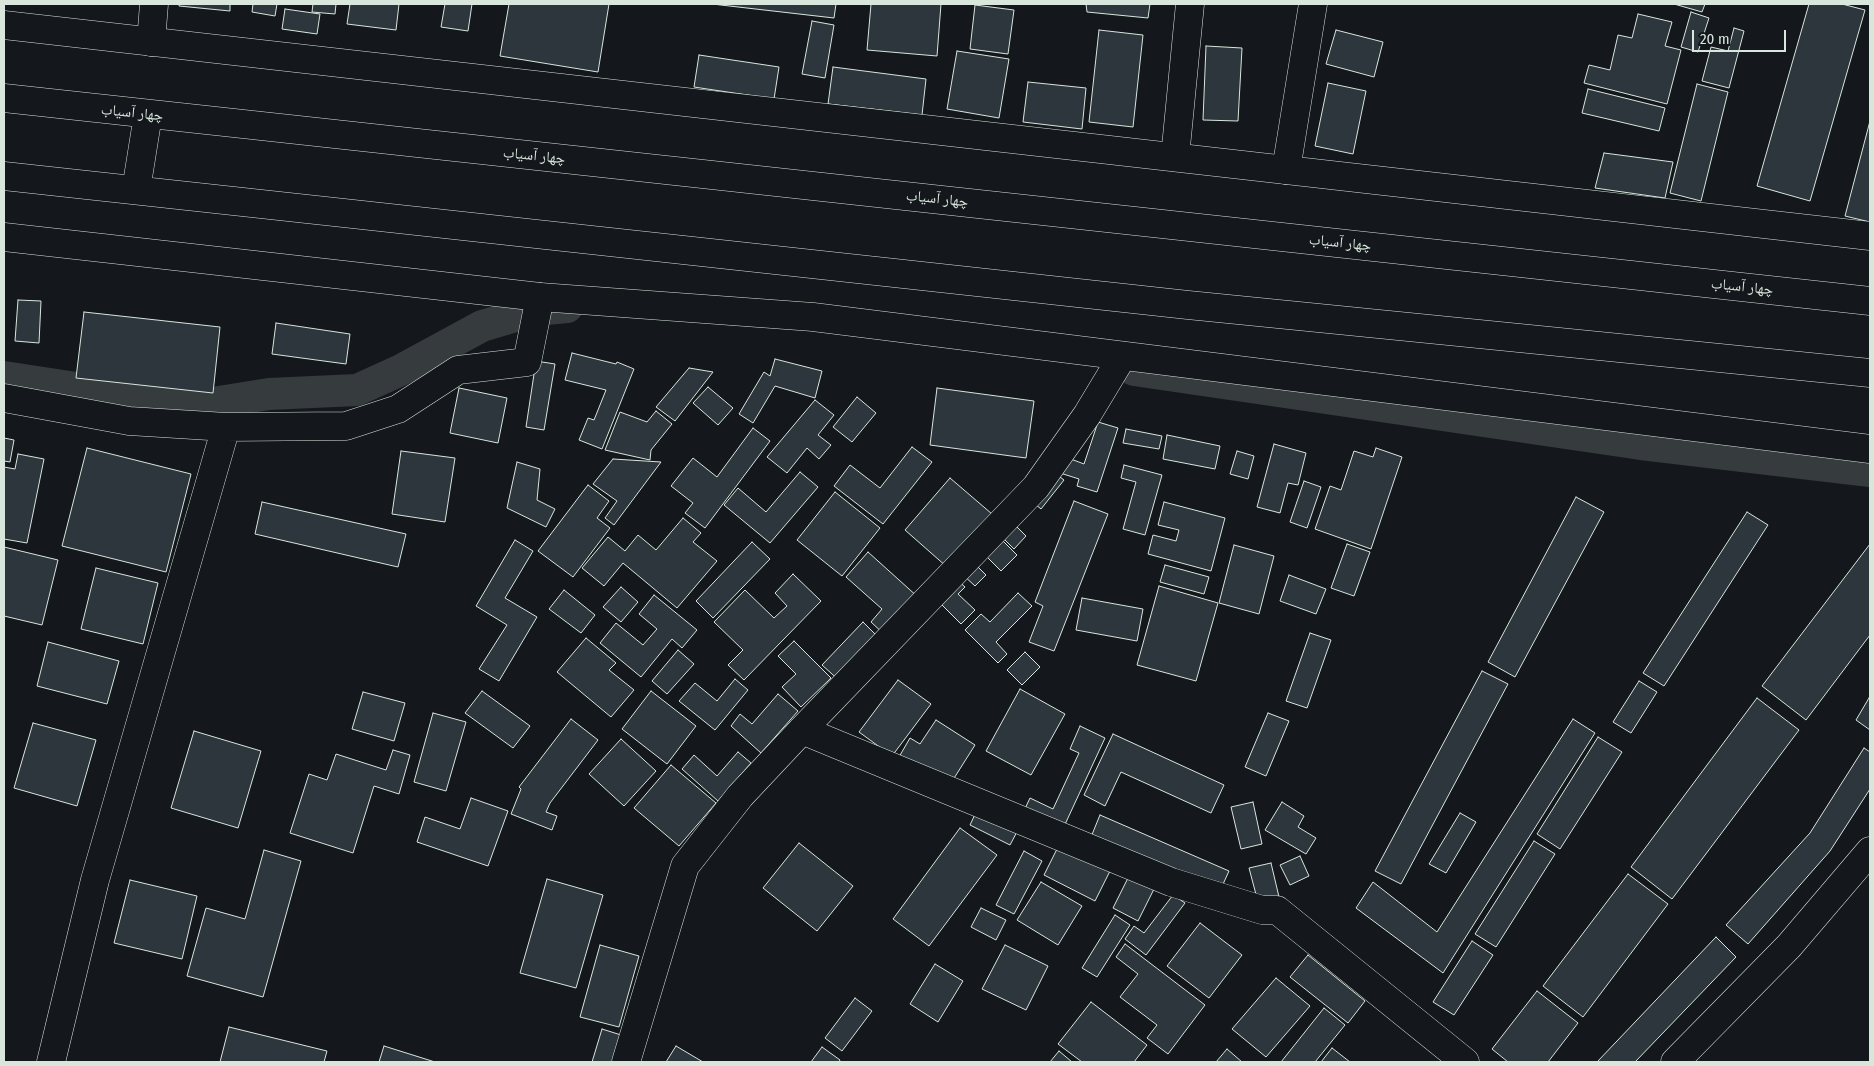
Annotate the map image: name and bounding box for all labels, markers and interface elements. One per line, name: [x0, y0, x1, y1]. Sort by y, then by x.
scale bar: [1694, 20, 1788, 52]
text: 20 m: [1700, 30, 1730, 48]
street label: چهار آسیاب: [100, 101, 164, 125]
street label: چهار آسیاب: [502, 144, 566, 168]
street label: چهار آسیاب: [905, 187, 969, 211]
street label: چهار آسیاب: [1308, 231, 1372, 255]
street label: چهار آسیاب: [1710, 275, 1774, 299]

